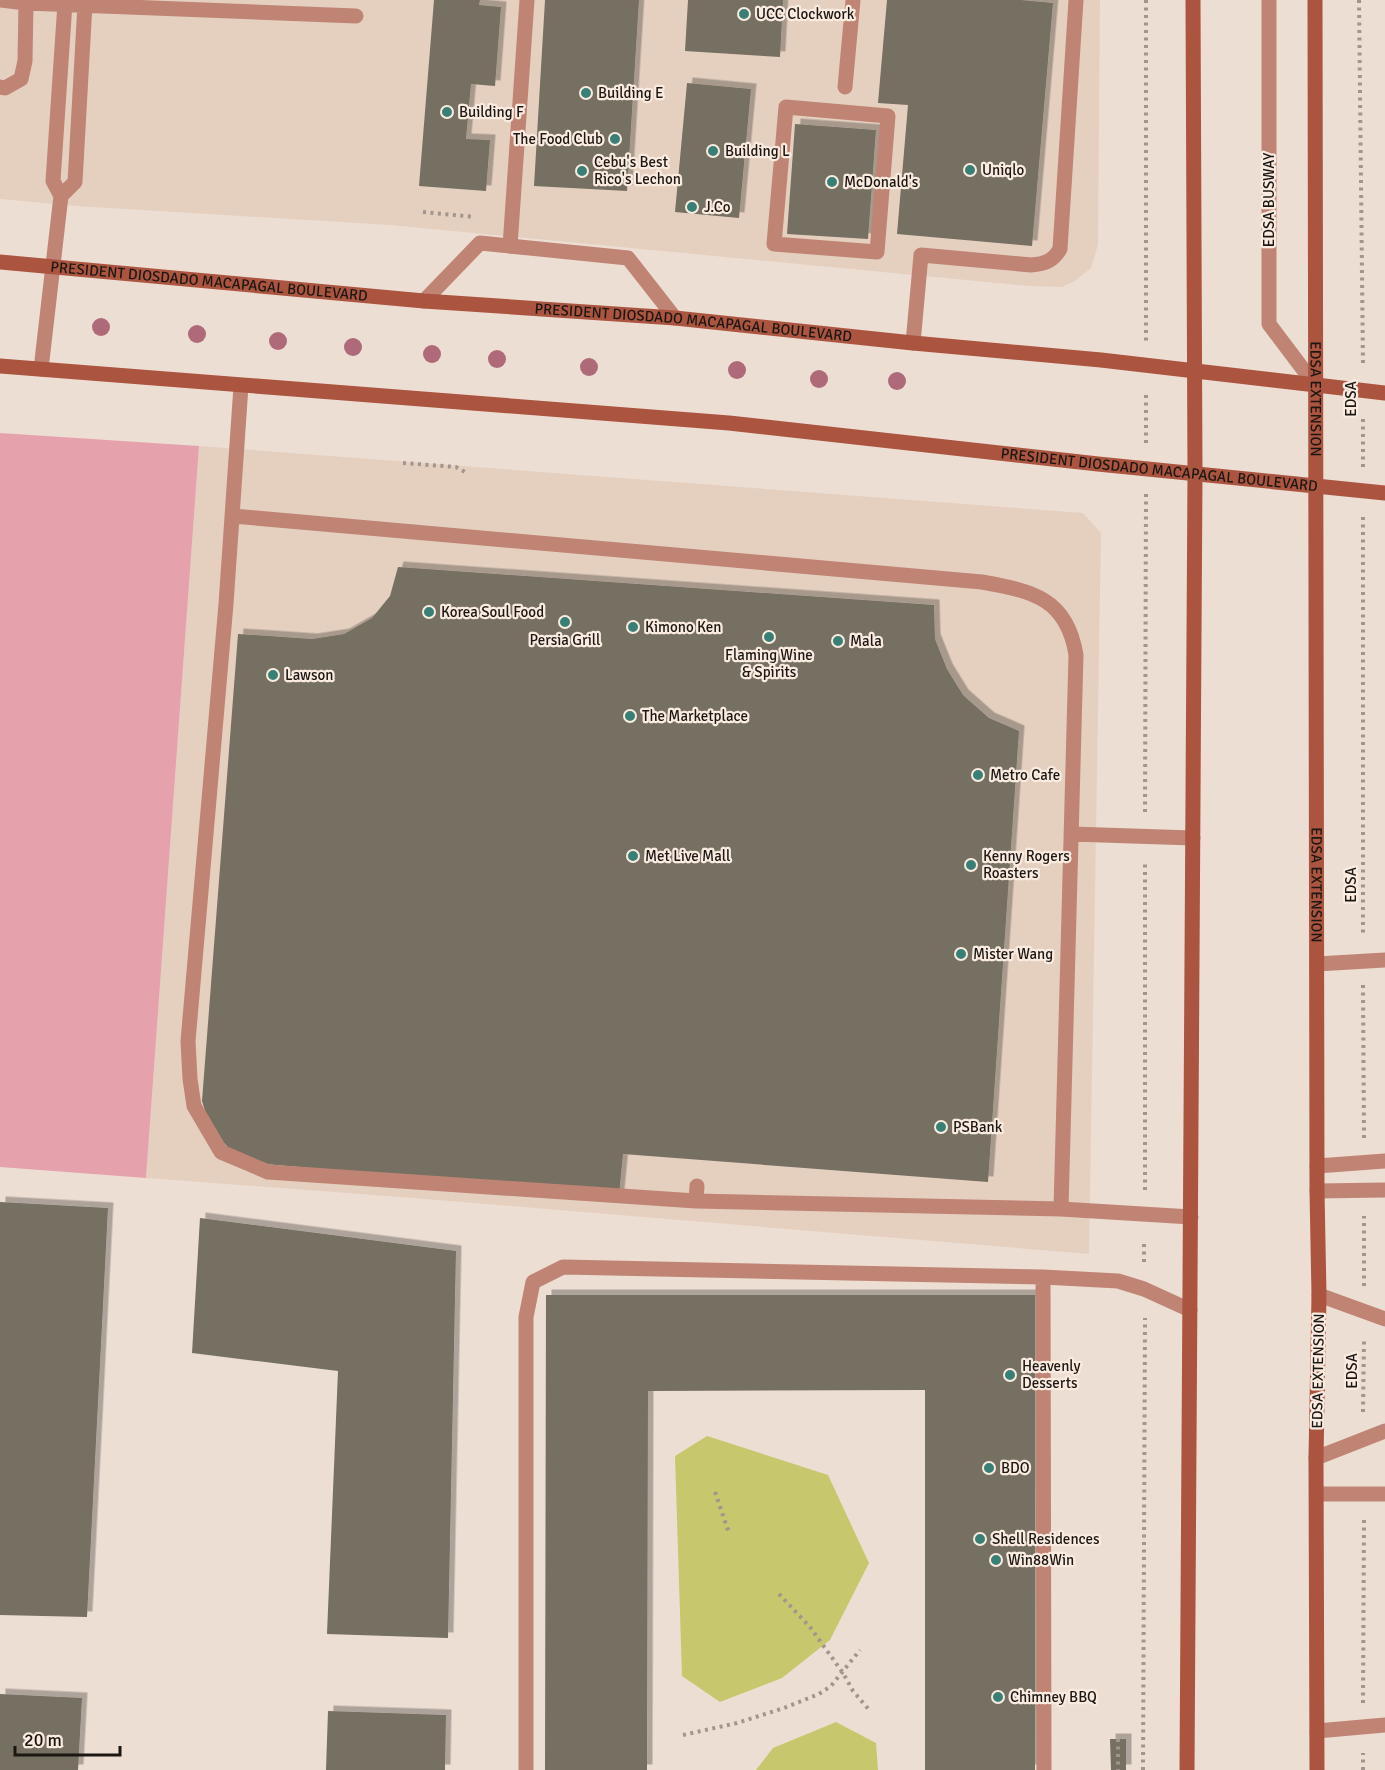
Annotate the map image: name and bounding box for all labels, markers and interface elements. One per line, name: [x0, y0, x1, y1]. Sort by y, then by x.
place label: UCC Clockwork: [756, 5, 855, 23]
marker: UCC Clockwork: [737, 7, 751, 21]
place label: Building E: [598, 84, 663, 102]
marker: Building E: [579, 86, 593, 100]
place label: Building F: [459, 103, 524, 121]
marker: Building F: [440, 105, 454, 119]
place label: The Food Club: [513, 130, 603, 148]
marker: The Food Club: [608, 132, 622, 146]
place label: Building L: [725, 142, 790, 160]
marker: Building L: [706, 144, 720, 158]
street label: EDSA BUSWAY: [1260, 152, 1278, 247]
place label: Cebu's Best Rico's Lechon: [594, 153, 681, 188]
place label: Uniqlo: [982, 161, 1024, 179]
marker: Uniqlo: [963, 163, 977, 177]
marker: Cebu's Best Rico's Lechon: [575, 164, 589, 178]
place label: McDonald's: [844, 173, 919, 191]
marker: McDonald's: [825, 175, 839, 189]
place label: J.Co: [704, 198, 731, 216]
marker: J.Co: [685, 200, 699, 214]
street label: PRESIDENT DIOSDADO MACAPAGAL BOULEVARD: [50, 258, 369, 305]
street label: PRESIDENT DIOSDADO MACAPAGAL BOULEVARD: [534, 300, 853, 346]
street label: EDSA EXTENSION: [1307, 341, 1325, 457]
street label: EDSA: [1342, 381, 1360, 417]
street label: PRESIDENT DIOSDADO MACAPAGAL BOULEVARD: [1000, 444, 1319, 495]
place label: Korea Soul Food: [441, 603, 544, 621]
marker: Korea Soul Food: [422, 605, 436, 619]
marker: Persia Grill: [558, 615, 572, 629]
place label: Kimono Ken: [645, 618, 721, 636]
marker: Kimono Ken: [626, 620, 640, 634]
marker: Flaming Wine & Spirits: [762, 630, 776, 644]
place label: Persia Grill: [530, 631, 600, 649]
place label: Mala: [850, 632, 882, 650]
marker: Mala: [831, 634, 845, 648]
place label: Flaming Wine & Spirits: [725, 646, 813, 681]
place label: Lawson: [285, 666, 334, 684]
marker: Lawson: [266, 668, 280, 682]
place label: The Marketplace: [642, 707, 748, 725]
marker: The Marketplace: [623, 709, 637, 723]
place label: Metro Cafe: [990, 766, 1060, 784]
marker: Metro Cafe: [971, 768, 985, 782]
street label: EDSA EXTENSION: [1307, 827, 1326, 943]
place label: Met Live Mall: [645, 847, 730, 865]
place label: Kenny Rogers Roasters: [983, 847, 1070, 882]
marker: Met Live Mall: [626, 849, 640, 863]
marker: Kenny Rogers Roasters: [964, 858, 978, 872]
street label: EDSA: [1342, 867, 1360, 903]
place label: Mister Wang: [973, 945, 1053, 963]
marker: Mister Wang: [954, 947, 968, 961]
place label: PSBank: [953, 1118, 1003, 1136]
marker: PSBank: [934, 1120, 948, 1134]
street label: EDSA EXTENSION: [1308, 1313, 1328, 1429]
street label: EDSA: [1343, 1353, 1361, 1389]
place label: Heavenly Desserts: [1022, 1357, 1081, 1392]
marker: Heavenly Desserts: [1003, 1368, 1017, 1382]
place label: BDO: [1001, 1459, 1030, 1477]
marker: BDO: [982, 1461, 996, 1475]
place label: Shell Residences: [992, 1530, 1100, 1548]
marker: Shell Residences: [973, 1532, 987, 1546]
place label: Win88Win: [1008, 1551, 1074, 1569]
marker: Win88Win: [989, 1553, 1003, 1567]
place label: Chimney BBQ: [1010, 1688, 1097, 1706]
marker: Chimney BBQ: [991, 1690, 1005, 1704]
scale bar: [15, 1719, 120, 1757]
text: 20 m: [24, 1729, 62, 1751]

